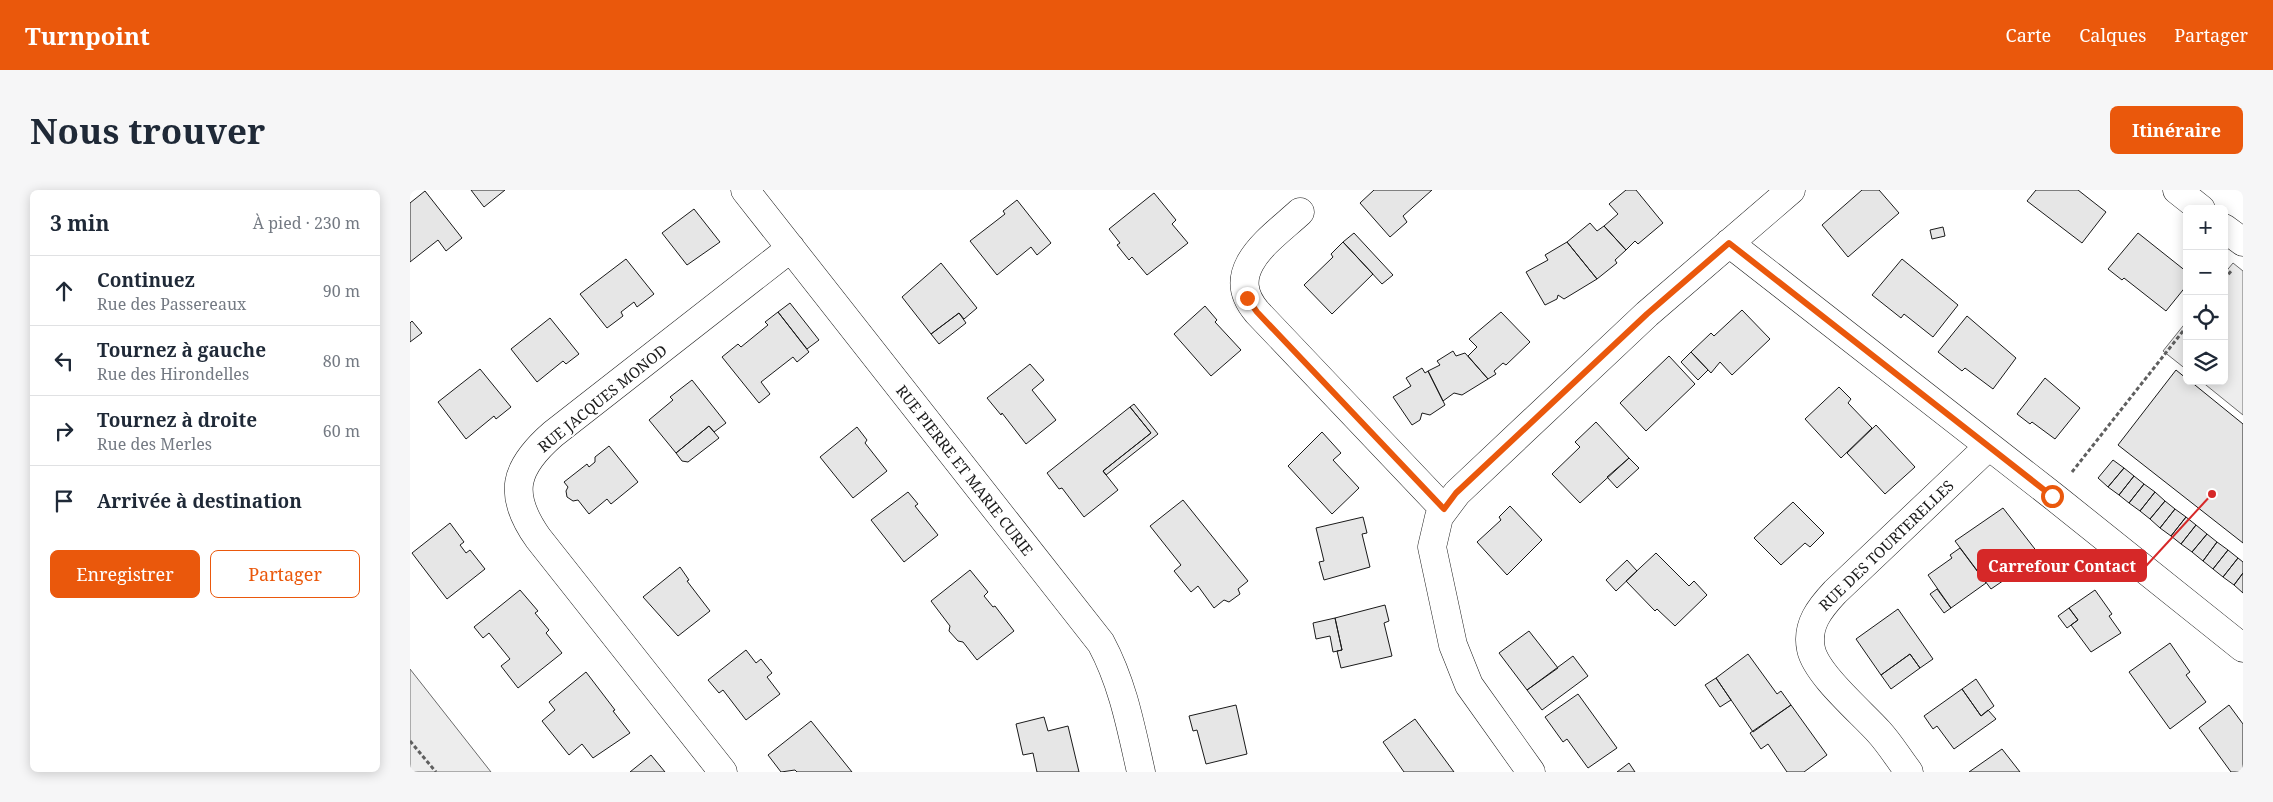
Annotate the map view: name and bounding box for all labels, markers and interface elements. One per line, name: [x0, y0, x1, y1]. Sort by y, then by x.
text: Turnpoint: [25, 19, 150, 52]
text: Carte: [2006, 23, 2051, 47]
text: Calques: [2079, 23, 2146, 47]
text: Partager: [2174, 23, 2248, 47]
button: Itinéraire: [2110, 106, 2243, 154]
text: Nous trouver: [30, 107, 265, 154]
map controls: [2183, 205, 2228, 385]
button: +: [2183, 205, 2228, 250]
text: 3 min: [50, 209, 109, 237]
text: À pied · 230 m: [253, 212, 360, 234]
button: −: [2183, 250, 2228, 295]
text: Continuez: [97, 267, 195, 293]
icon: ahead: [50, 277, 78, 305]
text: 90 m: [323, 280, 360, 302]
route end: [1236, 287, 1259, 310]
text: Rue des Passereaux: [97, 293, 246, 315]
button: locate: [2183, 295, 2228, 340]
text: Tournez à gauche: [97, 337, 266, 363]
street label: RUE JACQUES MONOD: [533, 340, 671, 456]
button: layers: [2183, 340, 2228, 385]
icon: left: [50, 347, 78, 375]
text: 80 m: [323, 350, 360, 372]
text: Rue des Hirondelles: [97, 363, 249, 385]
street label: RUE PIERRE ET MARIE CURIE: [892, 381, 1038, 559]
text: Tournez à droite: [97, 407, 257, 433]
icon: right: [50, 417, 78, 445]
text: 60 m: [323, 420, 360, 442]
text: Rue des Merles: [97, 433, 212, 455]
street label: RUE DES TOURTERELLES: [1814, 475, 1958, 615]
route start: [2041, 485, 2064, 508]
icon: arrive: [50, 487, 78, 515]
text: Arrivée à destination: [97, 488, 302, 514]
button: Enregistrer: [50, 550, 200, 598]
button: Partager: [210, 550, 360, 598]
callout: Carrefour Contact: [1978, 550, 2146, 581]
text: Carrefour Contact: [1988, 555, 2136, 577]

